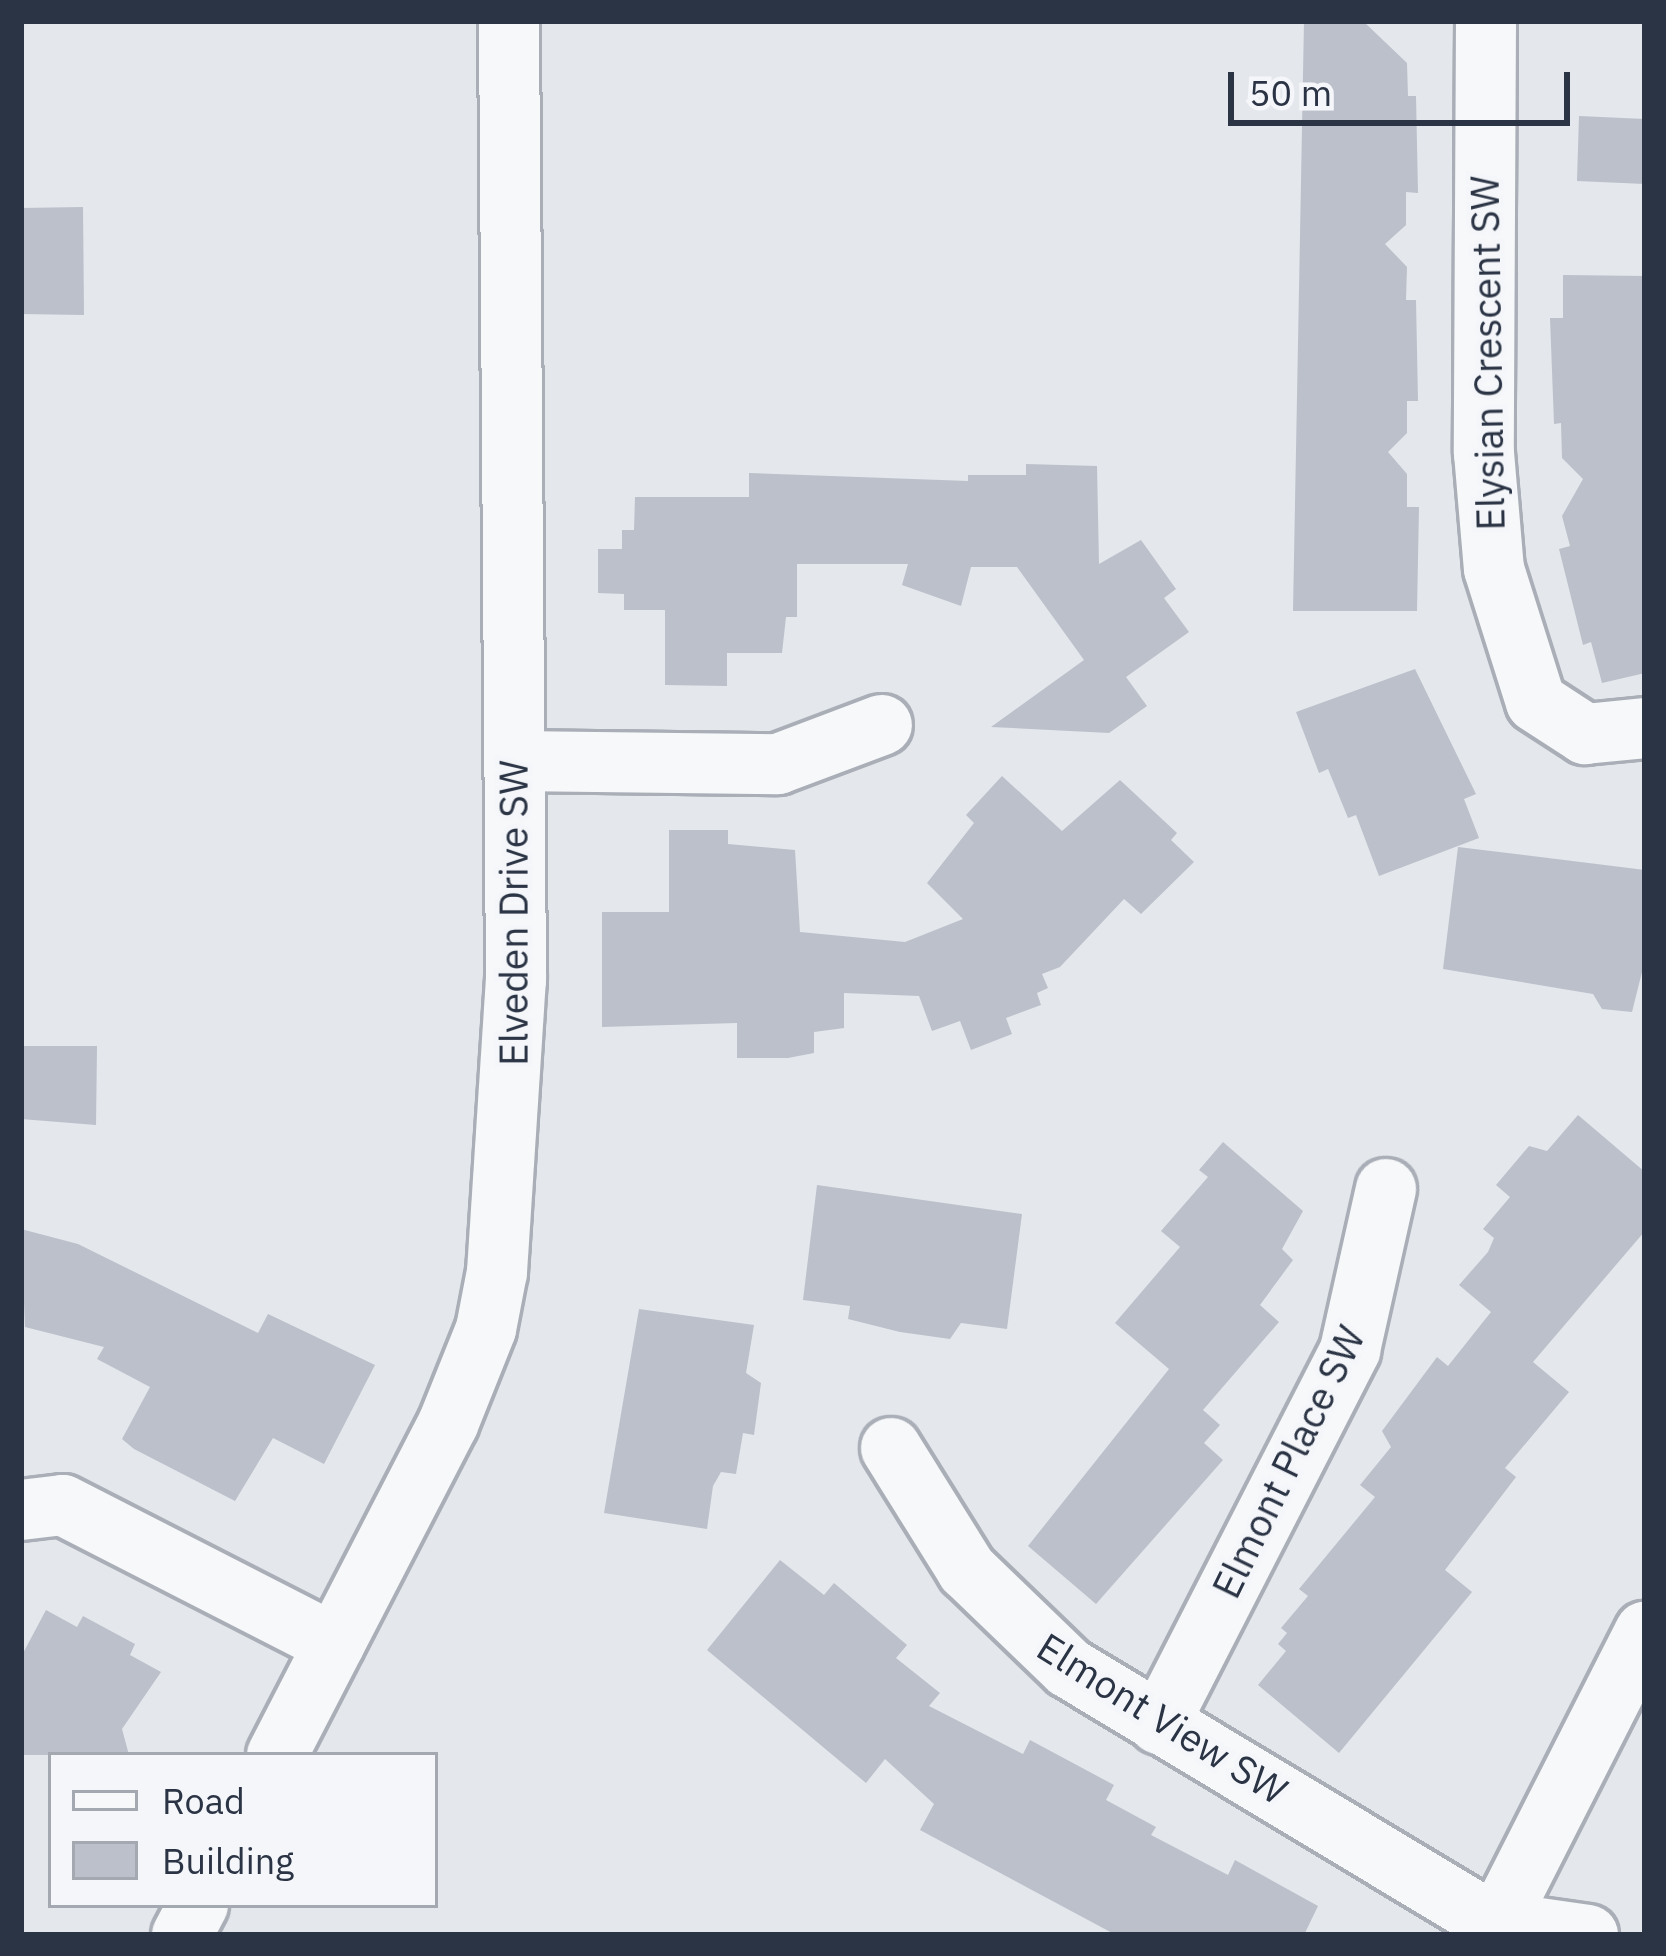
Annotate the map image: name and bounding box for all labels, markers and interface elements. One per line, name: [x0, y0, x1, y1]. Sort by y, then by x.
scale bar: [1234, 48, 1576, 122]
text: 50 m: [1249, 69, 1332, 116]
street label: Elysian Crescent SW: [1462, 175, 1514, 531]
street label: Elveden Drive SW: [491, 760, 537, 1066]
street label: Elmont Place SW: [1203, 1318, 1375, 1606]
street label: Elmont View SW: [1028, 1623, 1296, 1815]
legend: [48, 1752, 438, 1908]
text: Road: [162, 1777, 245, 1824]
text: Building: [162, 1837, 294, 1884]

